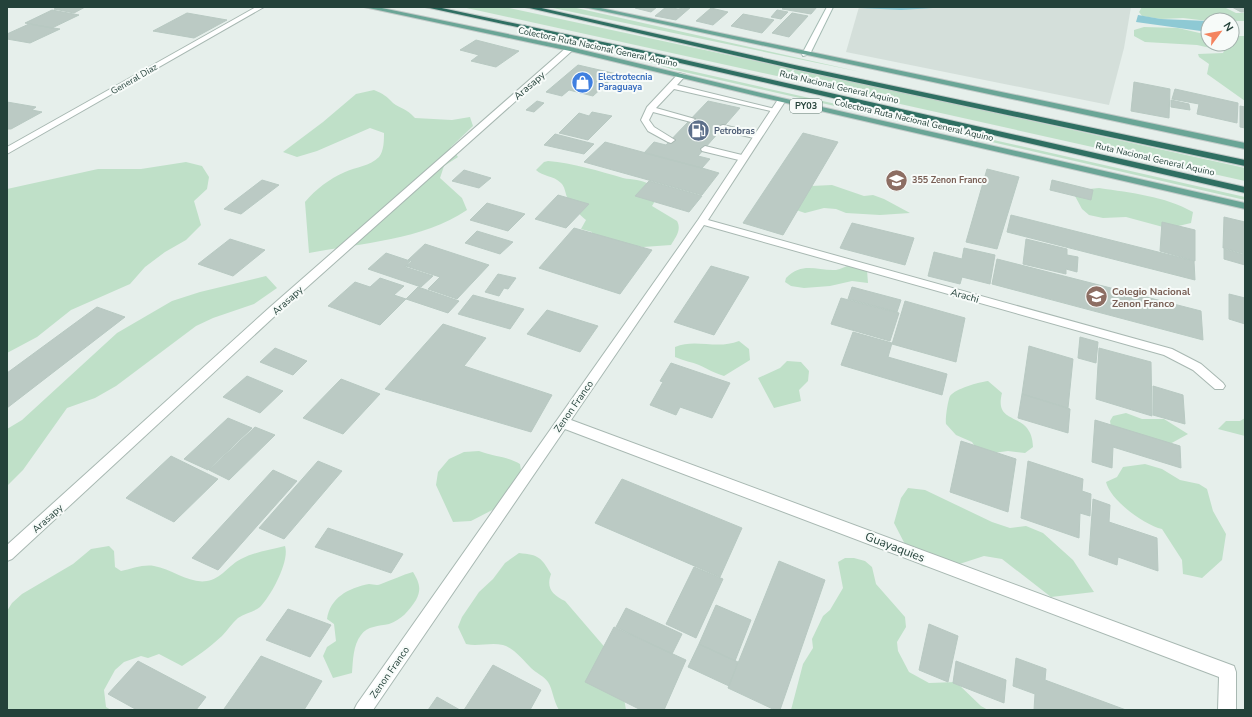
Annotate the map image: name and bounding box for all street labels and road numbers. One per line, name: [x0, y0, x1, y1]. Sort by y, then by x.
street label: Colectora Ruta Nacional General Aquino: [517, 24, 679, 70]
street label: General Diaz: [109, 61, 159, 97]
street label: Ruta Nacional General Aquino: [778, 67, 900, 107]
street label: Arasapy: [511, 68, 549, 103]
street label: Colectora Ruta Nacional General Aquino: [833, 96, 995, 144]
road number: PY03: [790, 99, 822, 113]
street label: Ruta Nacional General Aquino: [1094, 139, 1216, 179]
street label: Arasapy: [269, 283, 307, 318]
street label: Arachi: [949, 285, 980, 307]
street label: Zenon Franco: [551, 377, 597, 435]
street label: Arasapy: [29, 501, 67, 536]
street label: Guayaquies: [863, 528, 927, 566]
street label: Zenon Franco: [367, 643, 413, 701]

